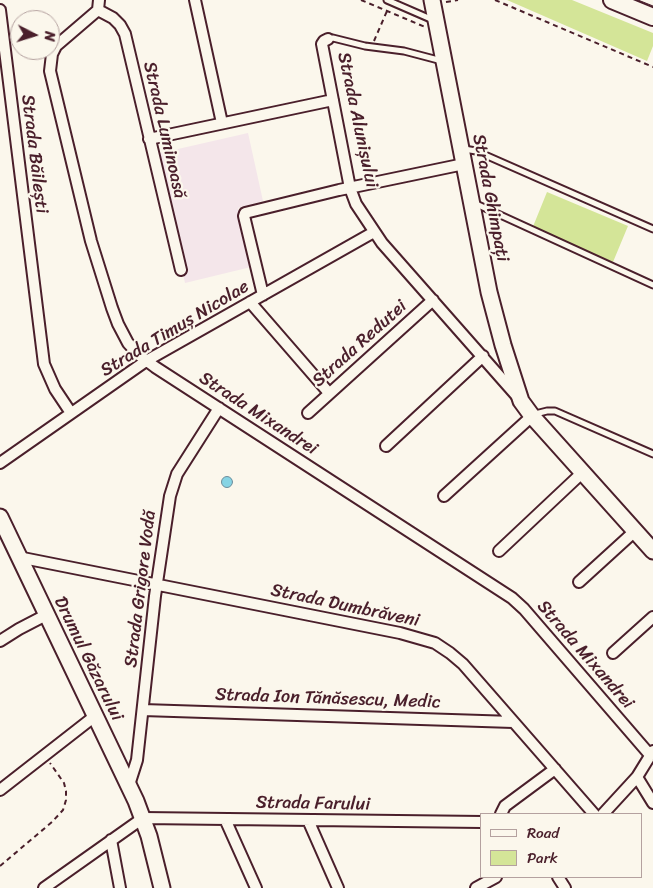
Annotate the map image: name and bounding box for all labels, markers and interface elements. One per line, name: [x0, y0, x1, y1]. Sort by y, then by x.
north arrow: [10, 10, 60, 60]
text: N: [37, 30, 62, 42]
street label: Strada Alunișului: [332, 50, 382, 190]
street label: Strada Luminoasă: [138, 60, 190, 200]
street label: Strada Băilești: [16, 93, 52, 215]
street label: Strada Ghimpați: [467, 132, 513, 264]
street label: Strada Timuș Nicolae: [97, 276, 253, 382]
street label: Strada Redutei: [308, 296, 412, 392]
street label: Strada Mixandrei: [195, 368, 321, 460]
street label: Strada Grigore Vodă: [121, 509, 161, 669]
street label: Strada Dumbrăveni: [269, 580, 421, 632]
street label: Drumul Găzarului: [49, 593, 127, 725]
street label: Strada Mixandrei: [532, 596, 638, 714]
street label: Strada Ion Tănăsescu, Medic: [215, 684, 441, 714]
street label: Strada Farului: [256, 792, 370, 816]
legend: [480, 813, 643, 878]
text: Road: [527, 820, 559, 846]
text: Park: [527, 845, 558, 871]

